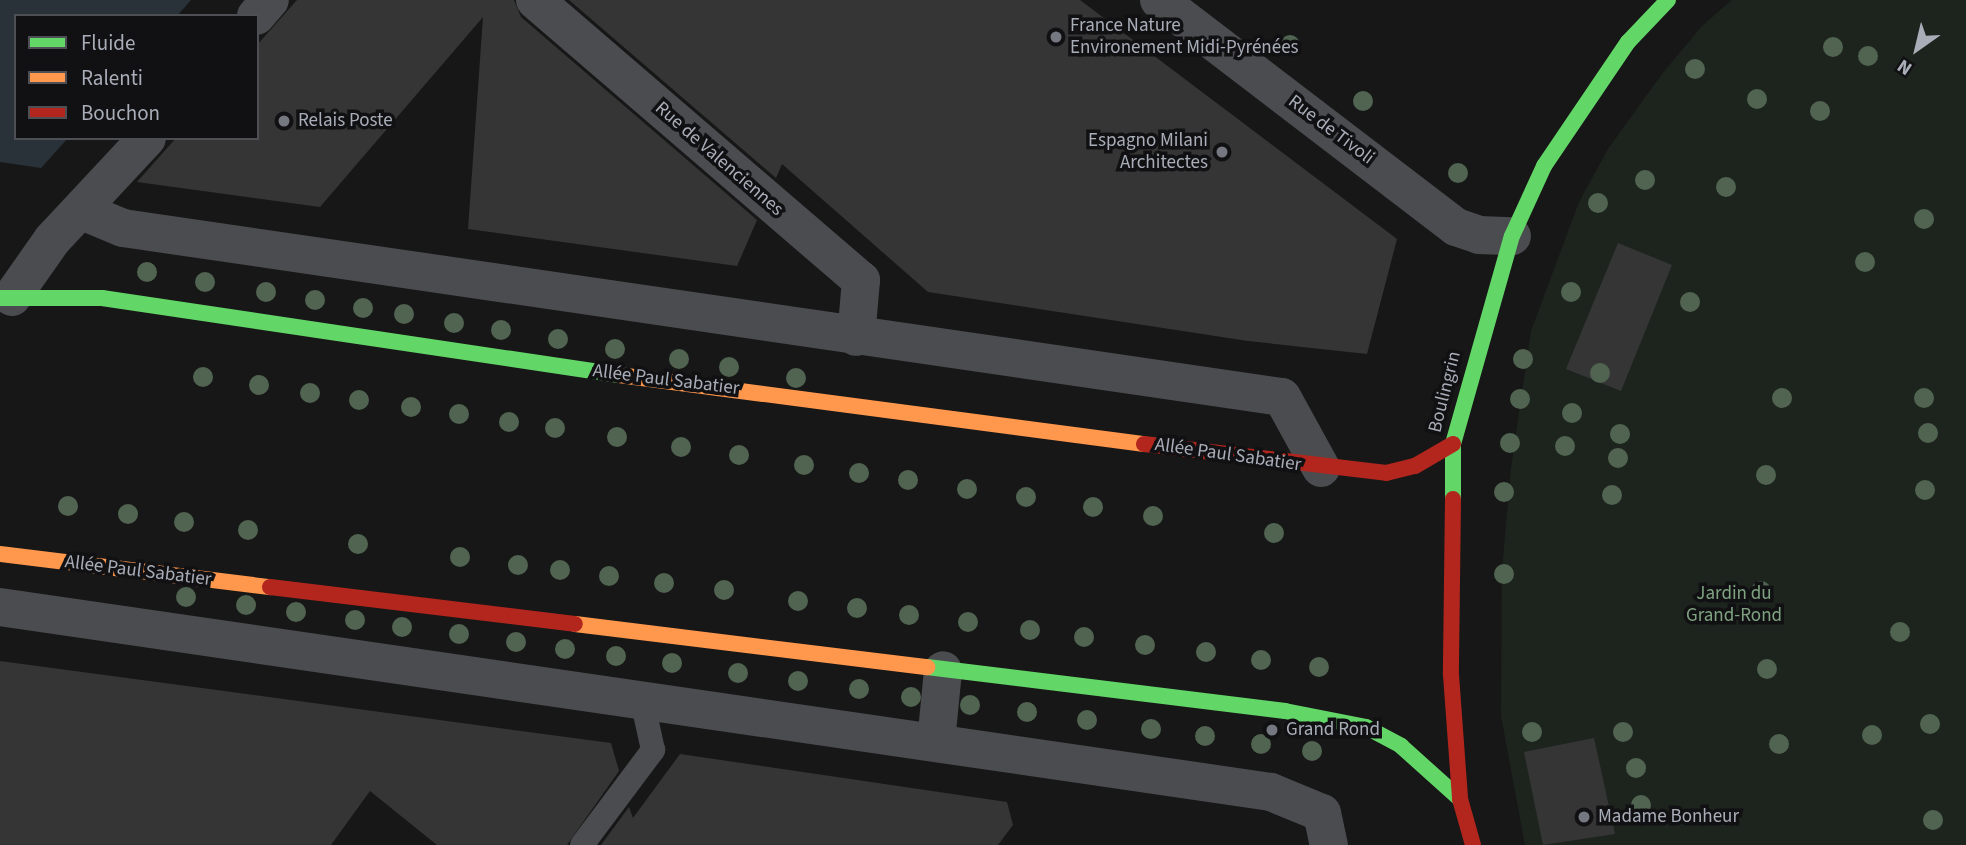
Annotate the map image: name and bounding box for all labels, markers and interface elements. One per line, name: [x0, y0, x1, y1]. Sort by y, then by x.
legend: [14, 14, 259, 140]
north arrow: [1882, 14, 1952, 84]
place label: France Nature Environement Midi-Pyrénées: [1070, 15, 1299, 59]
text: Fluide: [81, 28, 135, 58]
marker: France Nature Environement Midi-Pyrénées: [1048, 29, 1064, 45]
text: N: [1892, 52, 1918, 82]
text: Ralenti: [81, 63, 143, 93]
street label: Rue de Tivoli: [1284, 90, 1378, 170]
street label: Rue de Valenciennes: [650, 97, 788, 221]
text: Bouchon: [81, 98, 160, 128]
place label: Relais Poste: [298, 110, 393, 132]
marker: Relais Poste: [276, 113, 292, 129]
place label: Espagno Milani Architectes: [1088, 130, 1208, 174]
marker: Espagno Milani Architectes: [1214, 144, 1230, 160]
street label: Boulingrin: [1424, 349, 1466, 435]
street label: Allée Paul Sabatier: [591, 360, 741, 400]
street label: Allée Paul Sabatier: [1153, 433, 1303, 477]
street label: Allée Paul Sabatier: [63, 551, 213, 591]
park label: Jardin du Grand-Rond: [1686, 583, 1782, 627]
place label: Grand Rond: [1286, 719, 1380, 741]
marker: Grand Rond: [1264, 722, 1280, 738]
place label: Madame Bonheur: [1598, 806, 1739, 828]
marker: Madame Bonheur: [1576, 809, 1592, 825]

